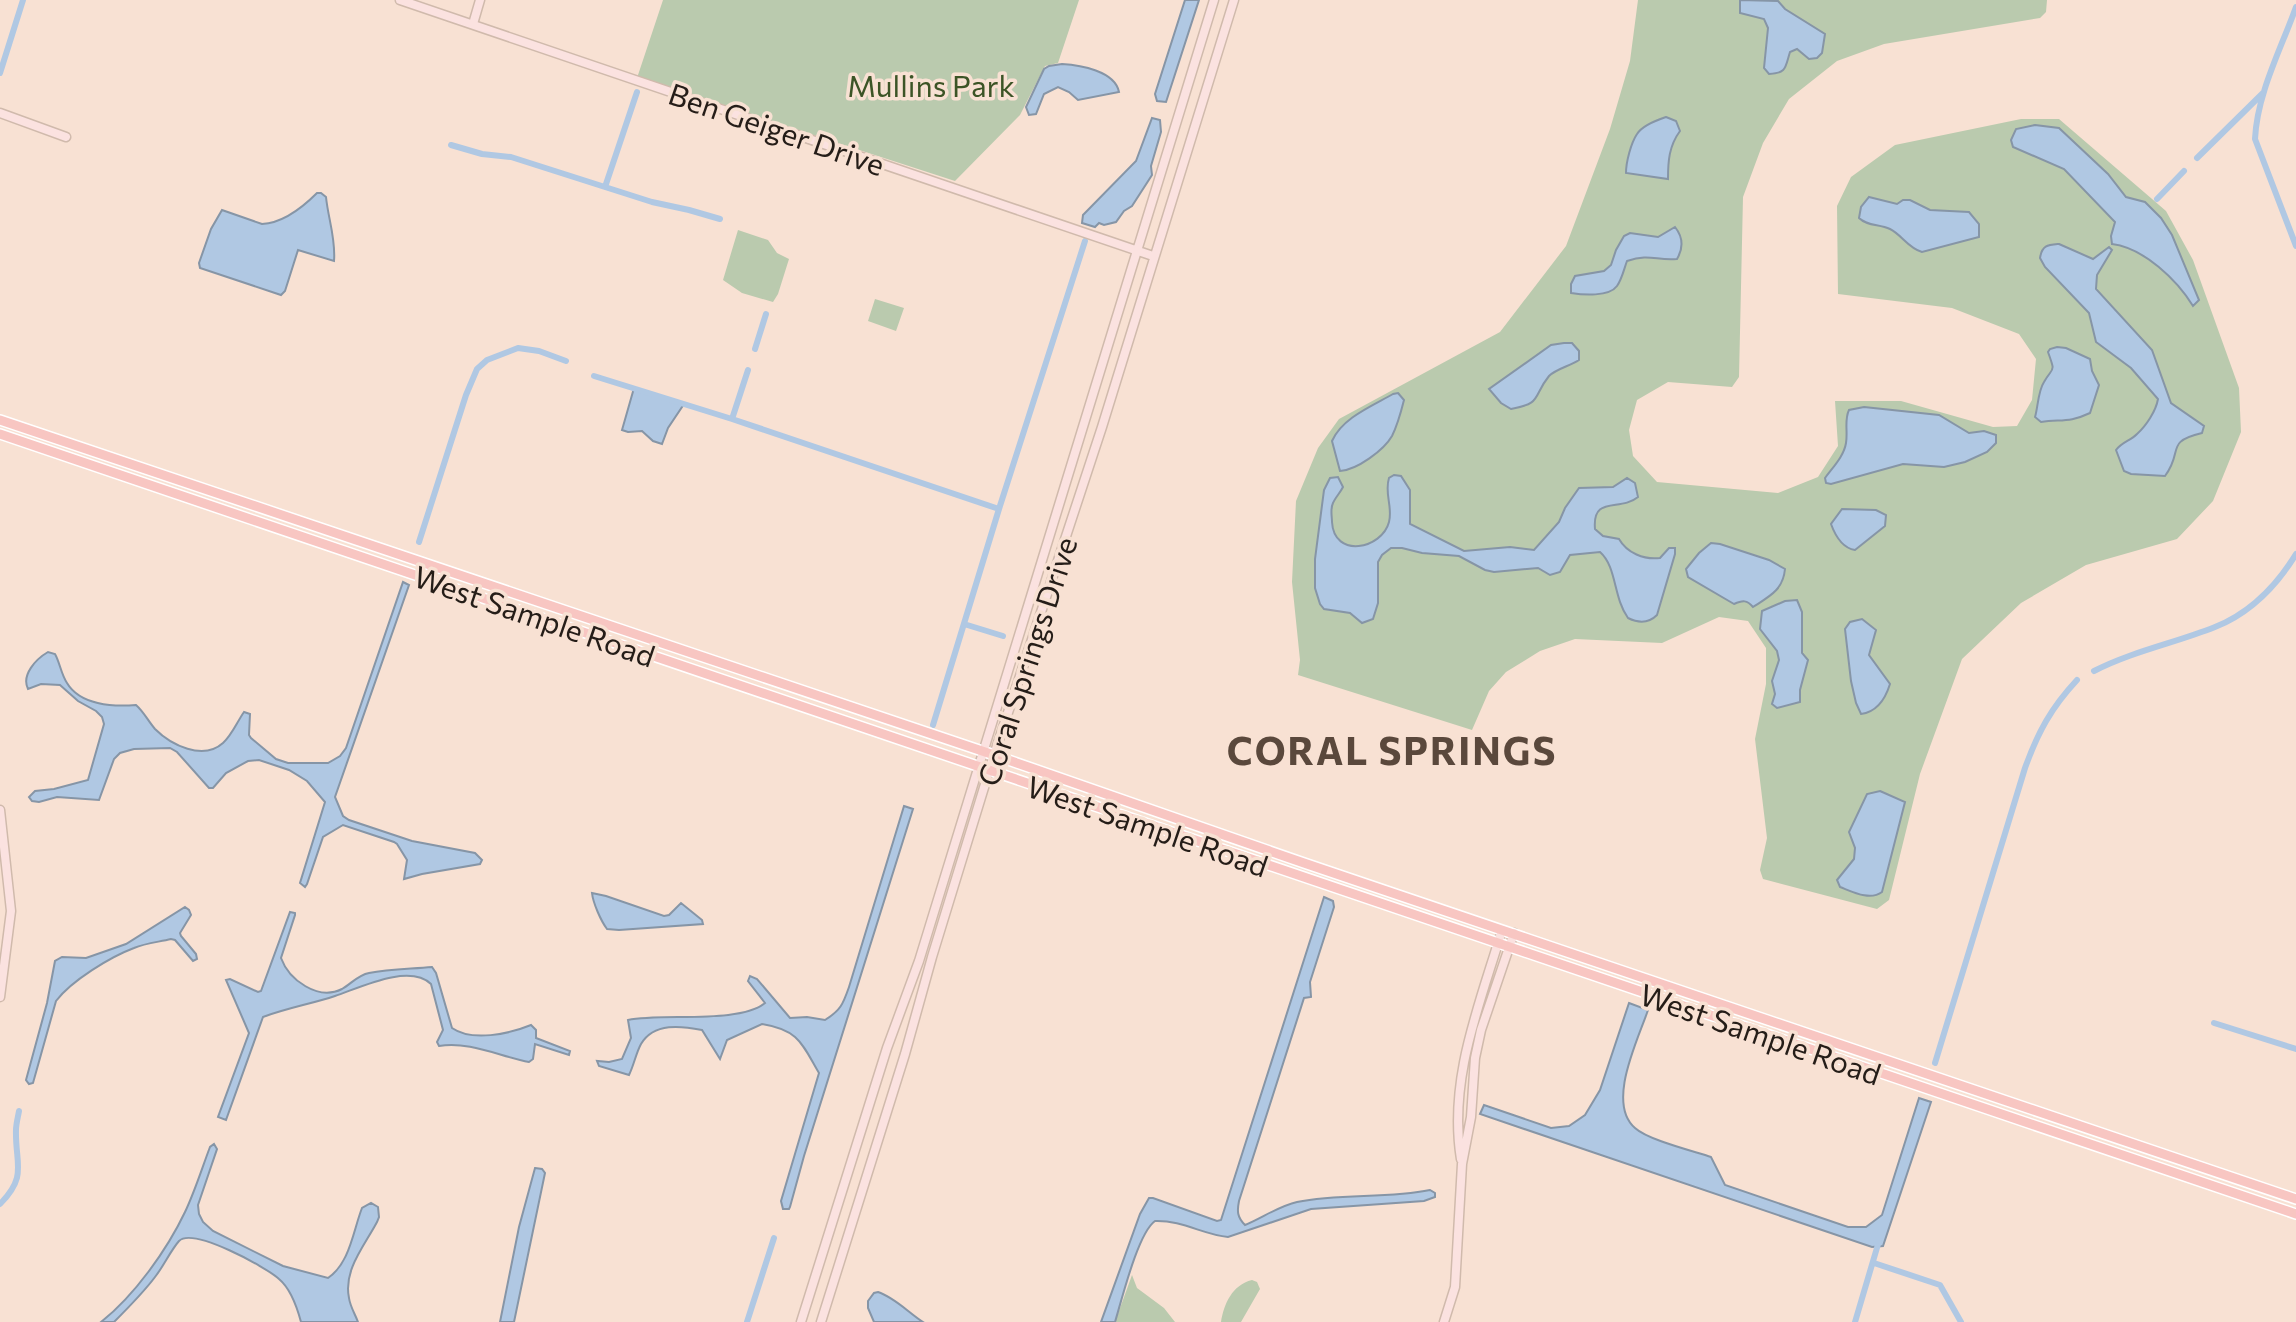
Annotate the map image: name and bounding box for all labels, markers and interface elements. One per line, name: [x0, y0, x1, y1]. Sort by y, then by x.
park label: Mullins Park: [847, 66, 1015, 103]
street label: Ben Geiger Drive: [664, 74, 890, 182]
street label: Coral Springs Drive: [968, 532, 1084, 790]
street label: West Sample Road: [410, 556, 660, 674]
district label: CORAL SPRINGS: [1227, 726, 1557, 773]
street label: West Sample Road: [1023, 766, 1273, 884]
street label: West Sample Road: [1636, 974, 1886, 1092]

